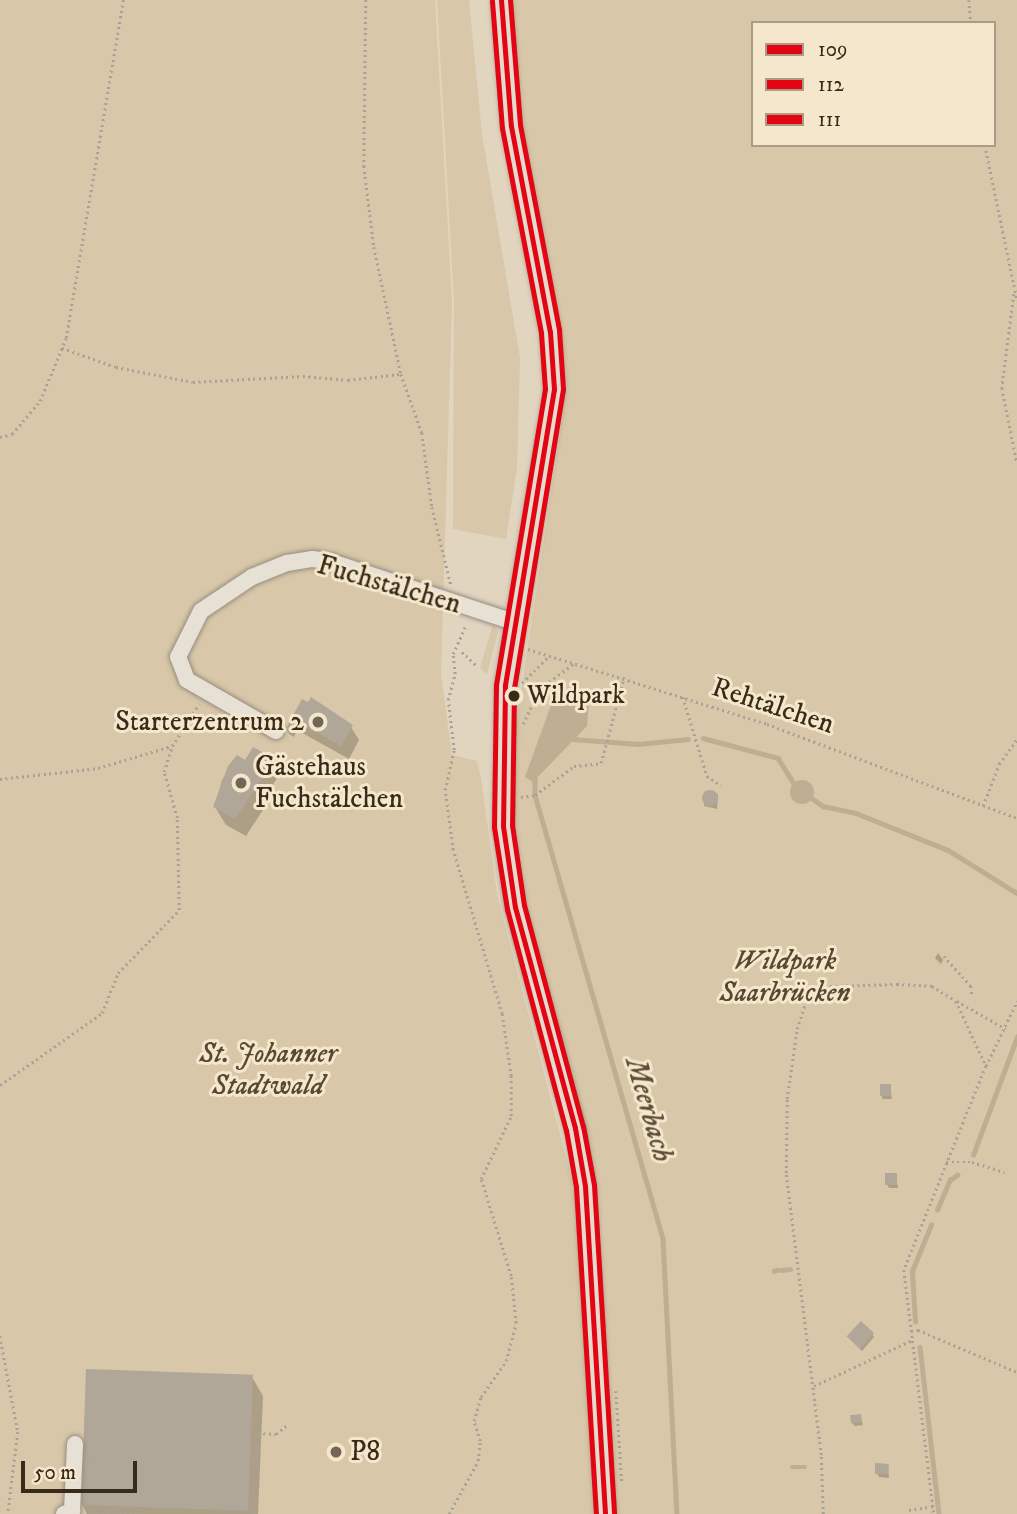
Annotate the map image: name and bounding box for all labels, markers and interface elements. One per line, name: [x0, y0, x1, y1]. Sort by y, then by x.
legend: [751, 21, 996, 147]
text: 109: [818, 37, 847, 63]
text: 112: [818, 72, 844, 98]
text: 111: [818, 107, 841, 133]
street label: Fuchstälchen: [313, 548, 465, 622]
street label: Rehtälchen: [708, 670, 838, 742]
place label: Wildpark: [527, 680, 625, 712]
marker: Wildpark: [507, 689, 521, 703]
place label: Starterzentrum 2: [115, 705, 304, 739]
marker: Starterzentrum 2: [310, 714, 326, 730]
place label: Gästehaus Fuchstälchen: [255, 750, 403, 816]
marker: Gästehaus Fuchstälchen: [233, 775, 249, 791]
park label: Wildpark Saarbrücken: [720, 944, 850, 1010]
park label: St. Johanner Stadtwald: [199, 1037, 337, 1103]
water label: Meerbach: [616, 1054, 680, 1166]
place label: P8: [350, 1435, 380, 1469]
marker: P8: [328, 1444, 344, 1460]
scale bar: [24, 1448, 140, 1492]
text: 50 m: [34, 1460, 76, 1486]

